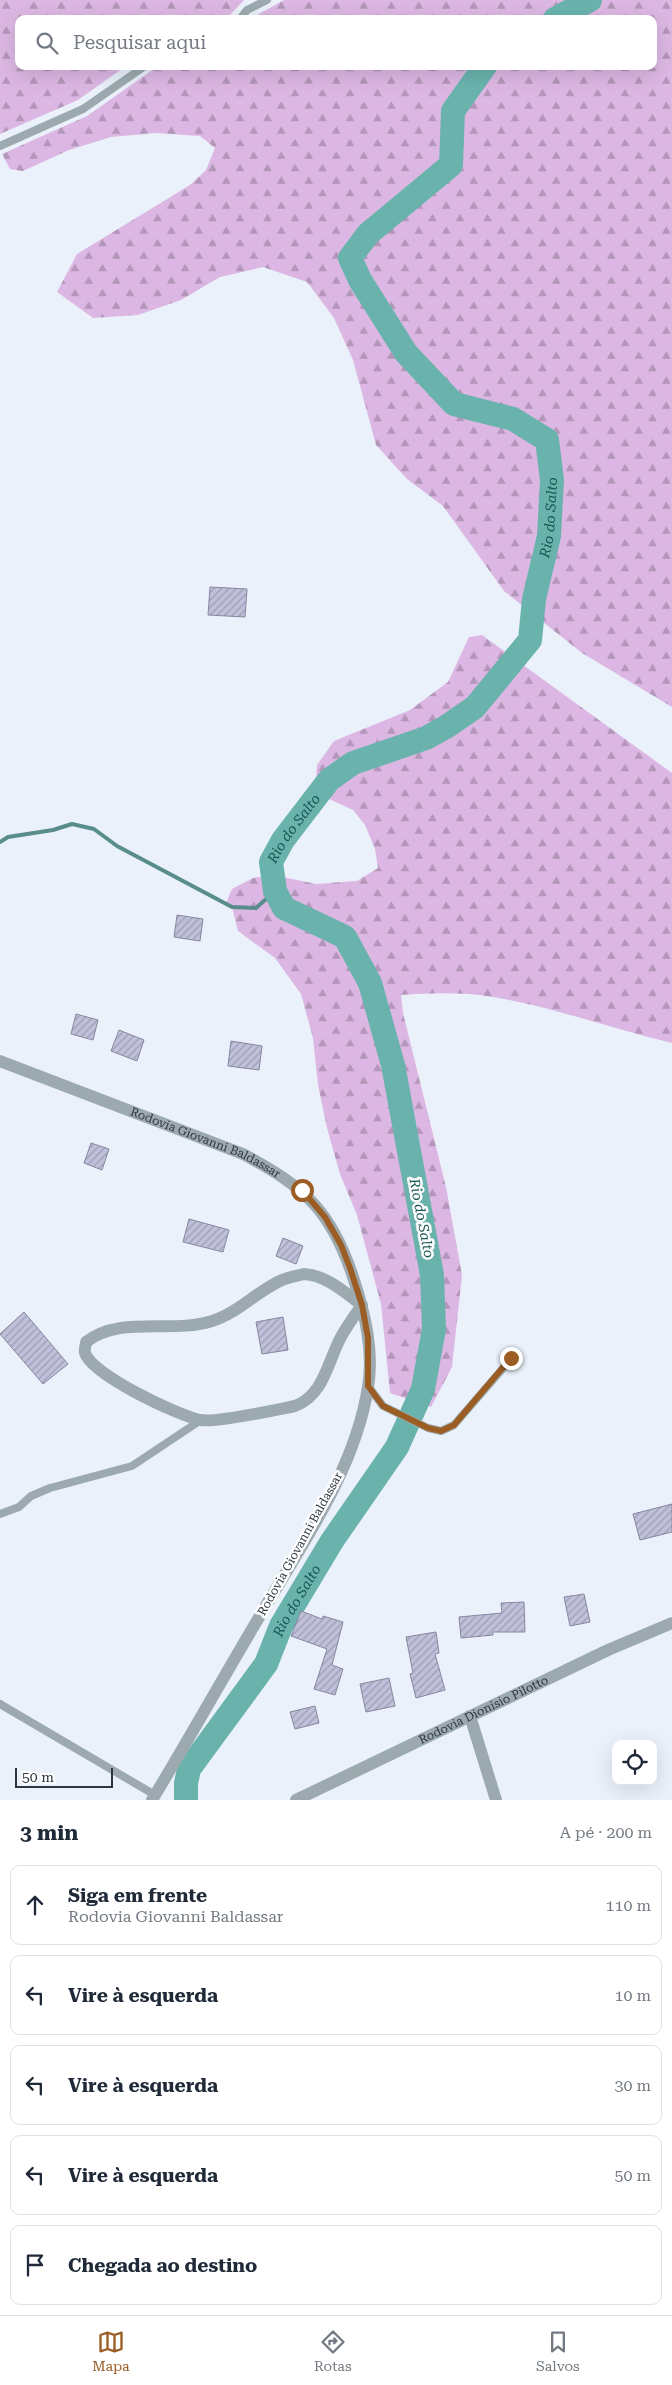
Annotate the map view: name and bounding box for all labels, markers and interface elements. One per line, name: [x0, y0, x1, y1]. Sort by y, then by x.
search box: [15, 15, 657, 70]
icon: search: [33, 29, 61, 57]
text: Pesquisar aqui: [73, 31, 206, 54]
water label: Rio do Salto: [536, 477, 560, 560]
water label: Rio do Salto: [264, 791, 323, 867]
street label: Rodovia Giovanni Baldassar: [128, 1105, 283, 1181]
water label: Rio do Salto: [406, 1176, 438, 1259]
route start: [291, 1179, 314, 1202]
route end: [500, 1347, 523, 1370]
street label: Rodovia Giovanni Baldassar: [255, 1470, 345, 1618]
water label: Rio do Salto: [269, 1562, 324, 1640]
street label: Rodovia Dionísio Pilotto: [417, 1673, 550, 1747]
map controls: [612, 1740, 657, 1785]
button: locate: [612, 1740, 657, 1785]
scale bar: [15, 1765, 112, 1788]
text: 50 m: [22, 1769, 54, 1785]
text: 3 min: [20, 1821, 78, 1845]
text: A pé · 200 m: [560, 1823, 652, 1842]
text: Siga em frente: [68, 1884, 207, 1907]
icon: ahead: [21, 1891, 49, 1919]
text: 110 m: [605, 1896, 651, 1915]
text: Rodovia Giovanni Baldassar: [68, 1907, 283, 1926]
icon: left: [21, 1981, 49, 2009]
text: Vire à esquerda: [68, 1984, 218, 2007]
text: 10 m: [614, 1986, 651, 2005]
icon: left: [21, 2071, 49, 2099]
text: Vire à esquerda: [68, 2074, 218, 2097]
text: 30 m: [614, 2076, 651, 2095]
icon: left: [21, 2161, 49, 2189]
text: Vire à esquerda: [68, 2164, 218, 2187]
text: 50 m: [614, 2166, 651, 2185]
icon: arrive: [21, 2251, 49, 2279]
text: Chegada ao destino: [68, 2254, 257, 2277]
tab: Mapa: [92, 2328, 130, 2374]
tab: Rotas: [314, 2328, 352, 2374]
tab: Salvos: [536, 2328, 580, 2374]

